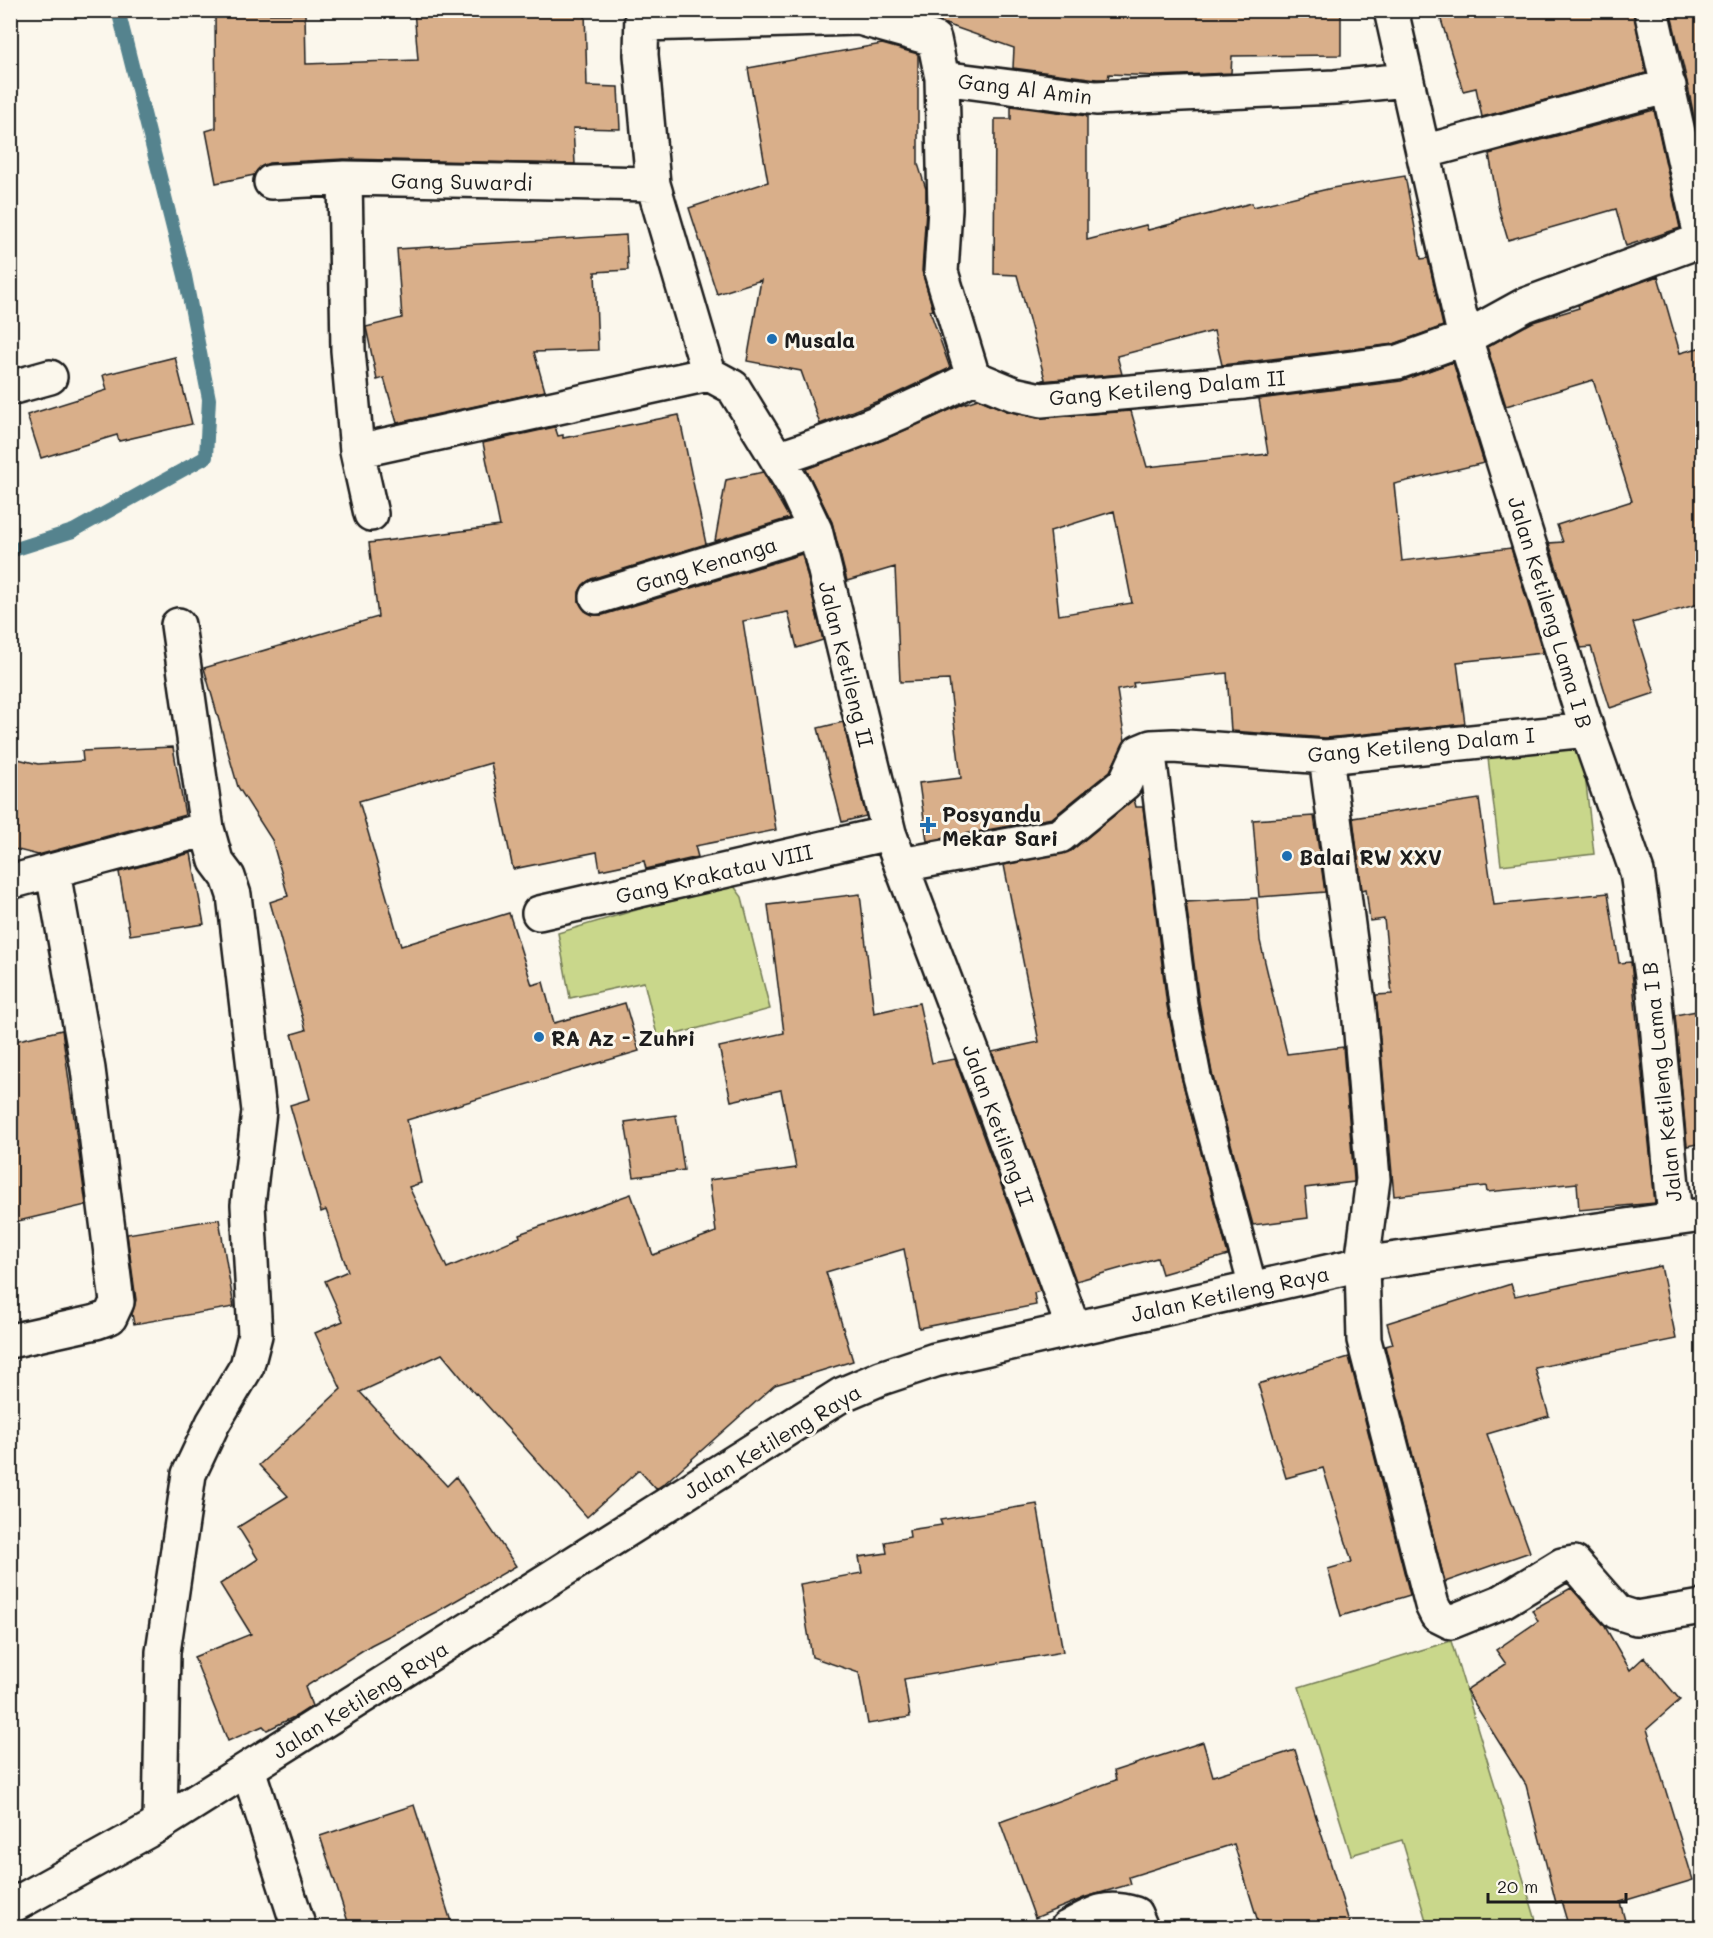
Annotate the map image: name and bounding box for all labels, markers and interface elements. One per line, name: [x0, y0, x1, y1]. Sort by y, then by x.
street label: Gang Al Amin: [956, 66, 1094, 110]
street label: Gang Suwardi: [391, 166, 533, 196]
place label: Musala: [784, 326, 855, 353]
marker: Musala: [765, 332, 779, 346]
street label: Gang Ketileng Dalam II: [1048, 363, 1286, 411]
street label: Jalan Ketileng Lama I B: [1503, 493, 1599, 731]
street label: Gang Kenanga: [632, 530, 780, 598]
street label: Jalan Ketileng II: [813, 578, 881, 750]
street label: Gang Ketileng Dalam I: [1306, 721, 1536, 767]
place label: Posyandu Mekar Sari: [942, 800, 1058, 851]
marker: Posyandu Mekar Sari: [919, 816, 937, 834]
street label: Gang Krakatau VIII: [613, 837, 815, 909]
place label: Balai RW XXV: [1299, 843, 1442, 870]
marker: Balai RW XXV: [1280, 849, 1294, 863]
street label: Jalan Ketileng Lama I B: [1635, 961, 1687, 1203]
place label: RA Az - Zuhri: [551, 1024, 695, 1051]
marker: RA Az - Zuhri: [532, 1030, 546, 1044]
street label: Jalan Ketileng II: [957, 1041, 1041, 1209]
street label: Jalan Ketileng Raya: [1128, 1259, 1332, 1327]
street label: Jalan Ketileng Raya: [678, 1377, 866, 1505]
street label: Jalan Ketileng Raya: [267, 1634, 453, 1764]
scale bar: [1488, 1866, 1626, 1904]
text: 20 m: [1497, 1874, 1538, 1898]

